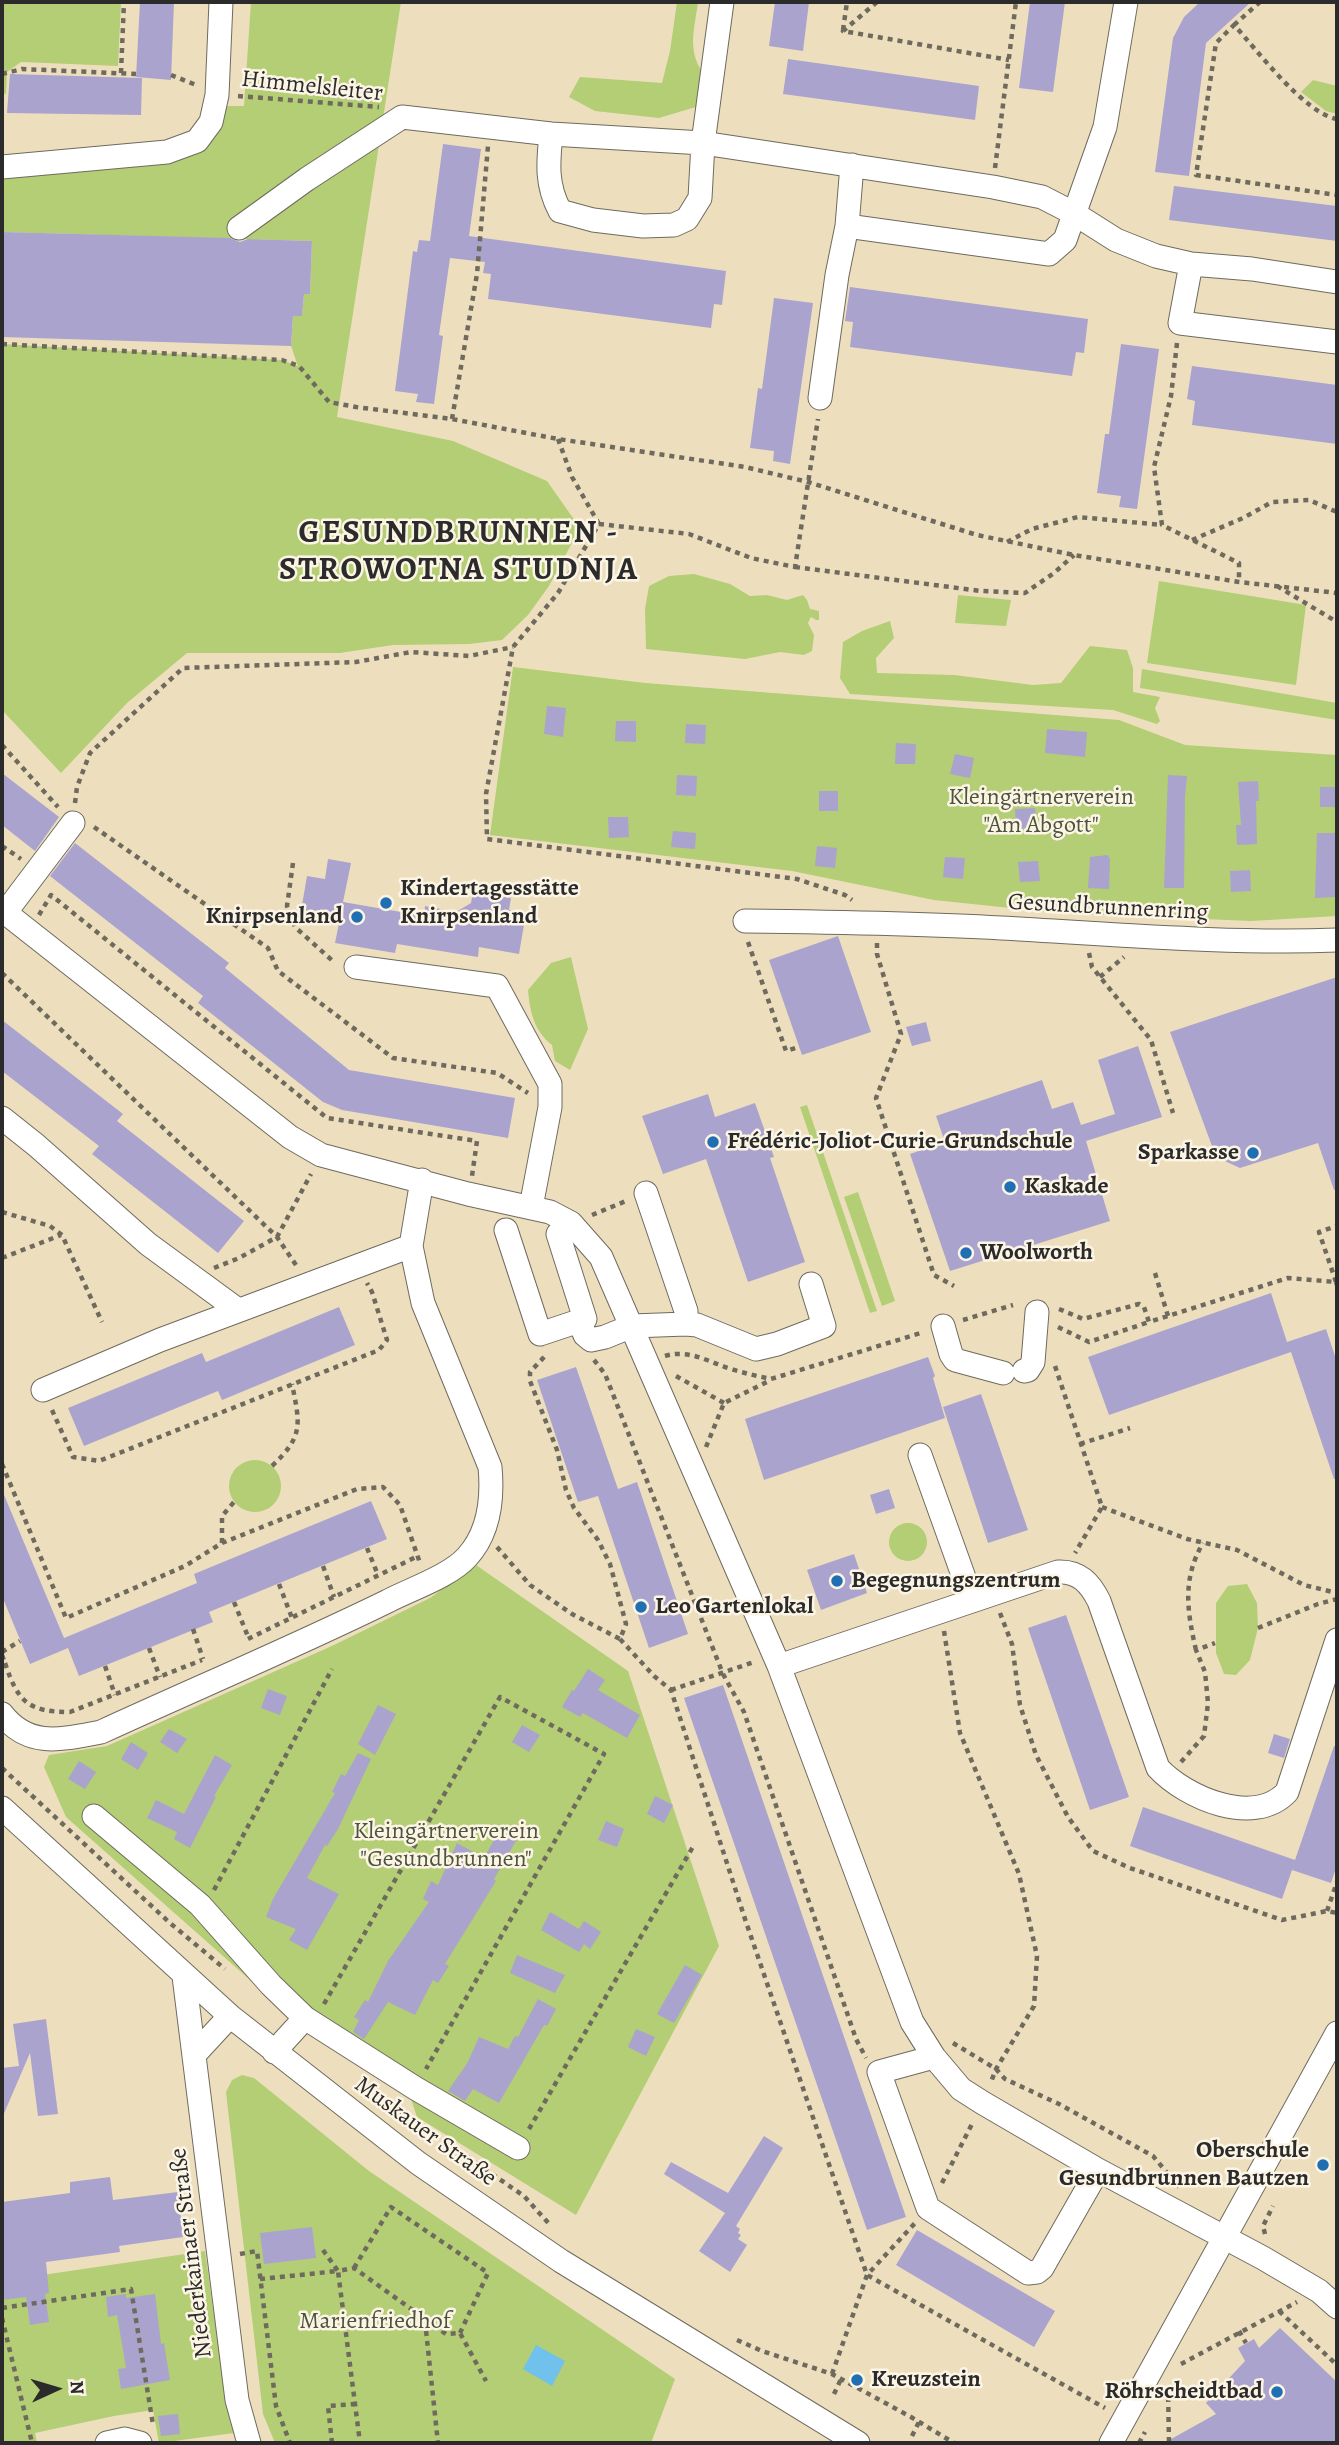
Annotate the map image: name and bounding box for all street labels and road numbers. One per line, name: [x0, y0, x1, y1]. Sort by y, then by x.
street label: Himmelsleiter: [240, 65, 384, 109]
street label: Gesundbrunnenring: [1007, 888, 1209, 928]
street label: Muskauer Straße: [348, 2071, 502, 2193]
street label: Niederkainaer Straße: [165, 2146, 219, 2360]

